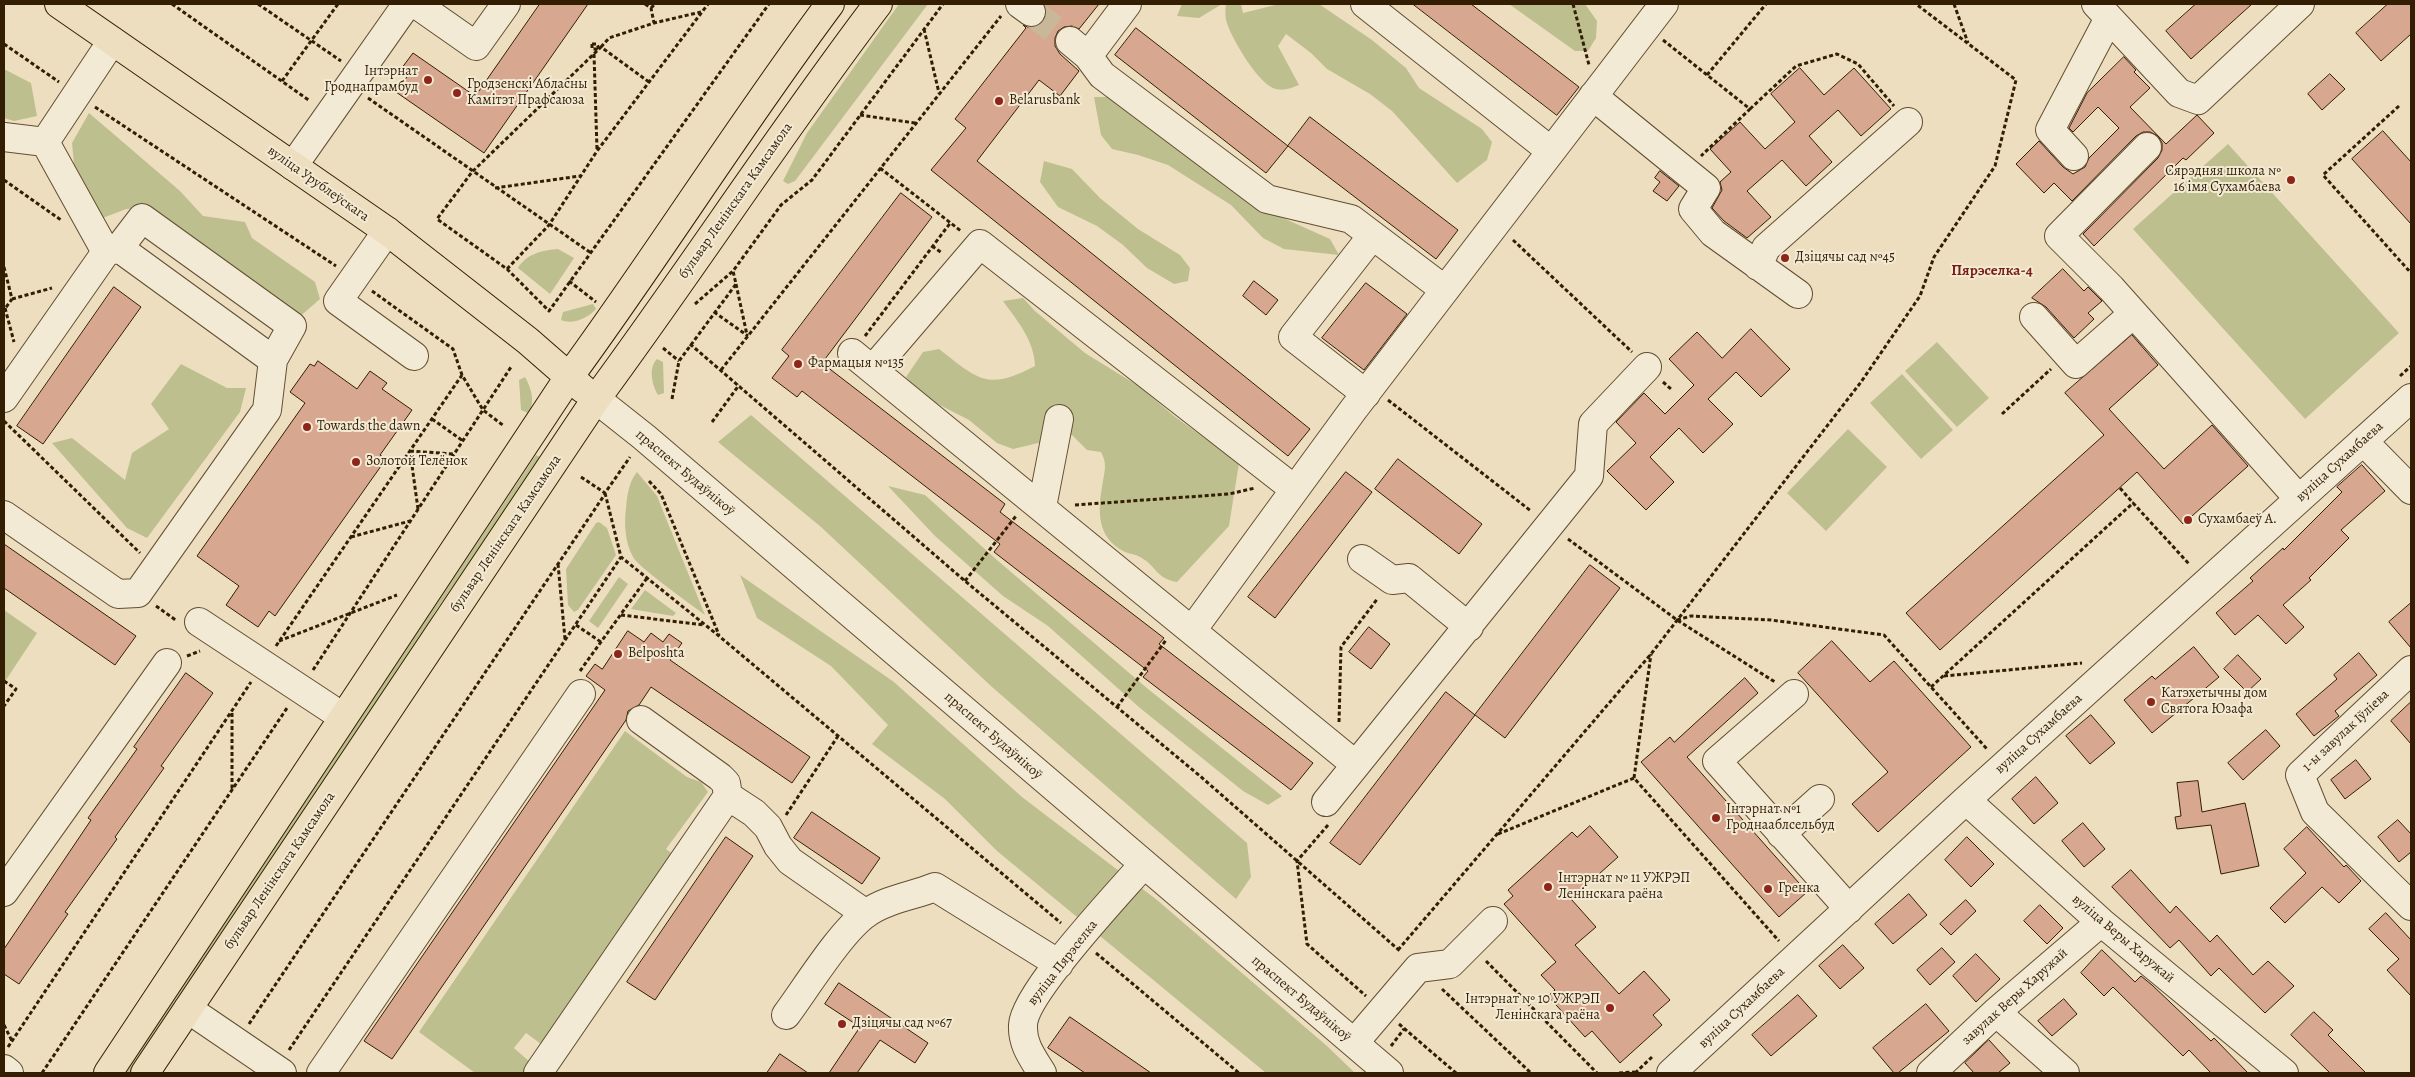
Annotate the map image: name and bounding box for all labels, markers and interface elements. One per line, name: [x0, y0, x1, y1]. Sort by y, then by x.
place label: Інтэрнат Гроднапрамбуд: [324, 64, 418, 96]
marker: Інтэрнат Гроднапрамбуд: [422, 74, 434, 86]
place label: Гродзенскі Абласны Камітэт Прафсаюза: [467, 77, 588, 110]
marker: Гродзенскі Абласны Камітэт Прафсаюза: [451, 87, 463, 99]
place label: Belarusbank: [1009, 93, 1080, 109]
marker: Belarusbank: [993, 95, 1005, 107]
street label: бульвар Ленінскага Камсамола: [676, 120, 796, 282]
street label: вуліца Урублеўскага: [264, 143, 372, 225]
place label: Сярэдняя школа № 16 імя Сухамбаева: [2165, 164, 2281, 196]
marker: Сярэдняя школа № 16 імя Сухамбаева: [2285, 174, 2297, 186]
place label: Дзіцячы сад №45: [1795, 250, 1895, 266]
marker: Дзіцячы сад №45: [1779, 252, 1791, 264]
district label: Пярэселка-4: [1951, 262, 2033, 280]
place label: Фармацыя №135: [808, 356, 904, 372]
marker: Фармацыя №135: [792, 358, 804, 370]
street label: вуліца Сухамбаева: [2293, 418, 2387, 506]
place label: Towards the dawn: [317, 419, 420, 435]
marker: Towards the dawn: [301, 421, 313, 433]
street label: праспект Будаўнікоў: [632, 426, 738, 520]
street label: бульвар Ленінскага Камсамола: [447, 452, 565, 616]
place label: Золотой Телёнок: [366, 454, 468, 470]
marker: Золотой Телёнок: [350, 456, 362, 468]
place label: Сухамбаеў А.: [2198, 512, 2277, 528]
marker: Сухамбаеў А.: [2182, 514, 2194, 526]
place label: Belposhta: [628, 646, 685, 662]
marker: Belposhta: [612, 648, 624, 660]
place label: Катэхетычны дом Святога Юзафа: [2161, 686, 2267, 719]
street label: 1-ы завулак Іўліева: [2299, 686, 2393, 776]
street label: праспект Будаўнікоў: [940, 689, 1046, 783]
street label: вуліца Сухамбаева: [1992, 690, 2086, 778]
marker: Катэхетычны дом Святога Юзафа: [2145, 696, 2157, 708]
street label: бульвар Ленінскага Камсамола: [221, 789, 339, 953]
place label: Інтэрнат №1 Гроднааблсельбуд: [1726, 802, 1835, 834]
marker: Інтэрнат №1 Гроднааблсельбуд: [1710, 812, 1722, 824]
place label: Інтэрнат № 11 УЖРЭП Ленінскага раёна: [1558, 871, 1690, 904]
marker: Інтэрнат № 11 УЖРЭП Ленінскага раёна: [1542, 881, 1554, 893]
place label: Гренка: [1778, 881, 1820, 897]
marker: Гренка: [1762, 883, 1774, 895]
street label: вуліца Веры Харужай: [2068, 891, 2178, 987]
street label: вуліца Пярэселка: [1024, 917, 1102, 1009]
street label: завулак Веры Харужай: [1959, 945, 2071, 1049]
street label: праспект Будаўнікоў: [1248, 952, 1354, 1046]
street label: вуліца Сухамбаева: [1695, 964, 1789, 1052]
place label: Інтэрнат № 10 УЖРЭП Ленінскага раёна: [1465, 992, 1600, 1024]
marker: Інтэрнат № 10 УЖРЭП Ленінскага раёна: [1604, 1002, 1616, 1014]
place label: Дзіцячы сад №67: [852, 1016, 952, 1032]
marker: Дзіцячы сад №67: [836, 1018, 848, 1030]

